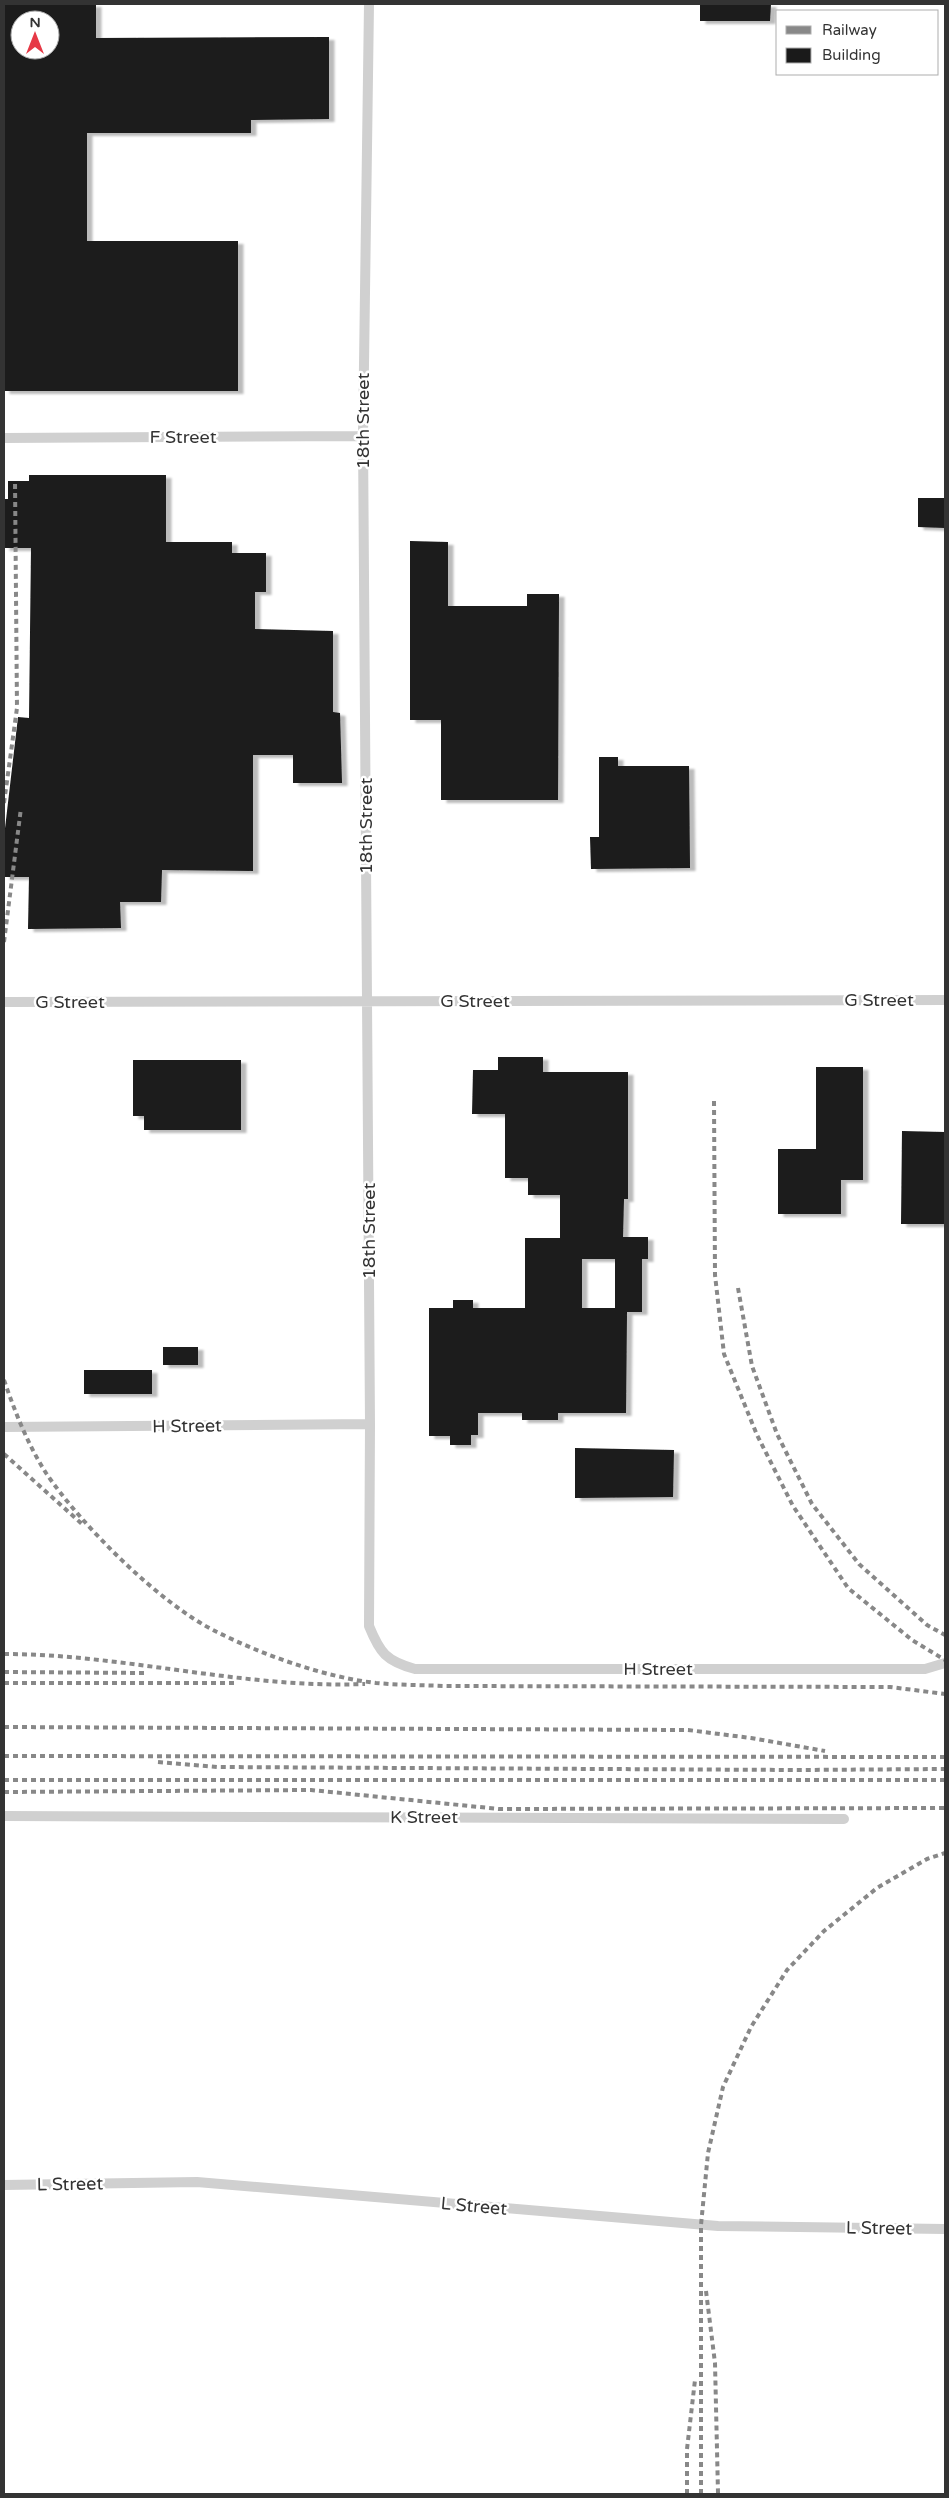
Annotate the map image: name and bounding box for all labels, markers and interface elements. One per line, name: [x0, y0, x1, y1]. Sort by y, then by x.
north arrow: [10, 10, 60, 60]
legend: [776, 10, 939, 75]
text: N: [29, 14, 41, 31]
text: Railway: [822, 21, 877, 39]
text: Building: [822, 46, 881, 64]
street label: 18th Street: [352, 373, 374, 469]
street label: F Street: [149, 426, 217, 448]
street label: 18th Street: [355, 778, 377, 874]
street label: G Street: [844, 989, 914, 1011]
street label: G Street: [440, 990, 510, 1012]
street label: G Street: [35, 991, 105, 1013]
street label: 18th Street: [358, 1183, 380, 1279]
street label: H Street: [152, 1414, 222, 1438]
street label: H Street: [623, 1658, 693, 1680]
street label: K Street: [390, 1806, 458, 1828]
street label: L Street: [37, 2172, 104, 2196]
street label: L Street: [440, 2192, 508, 2220]
street label: L Street: [846, 2216, 913, 2240]

